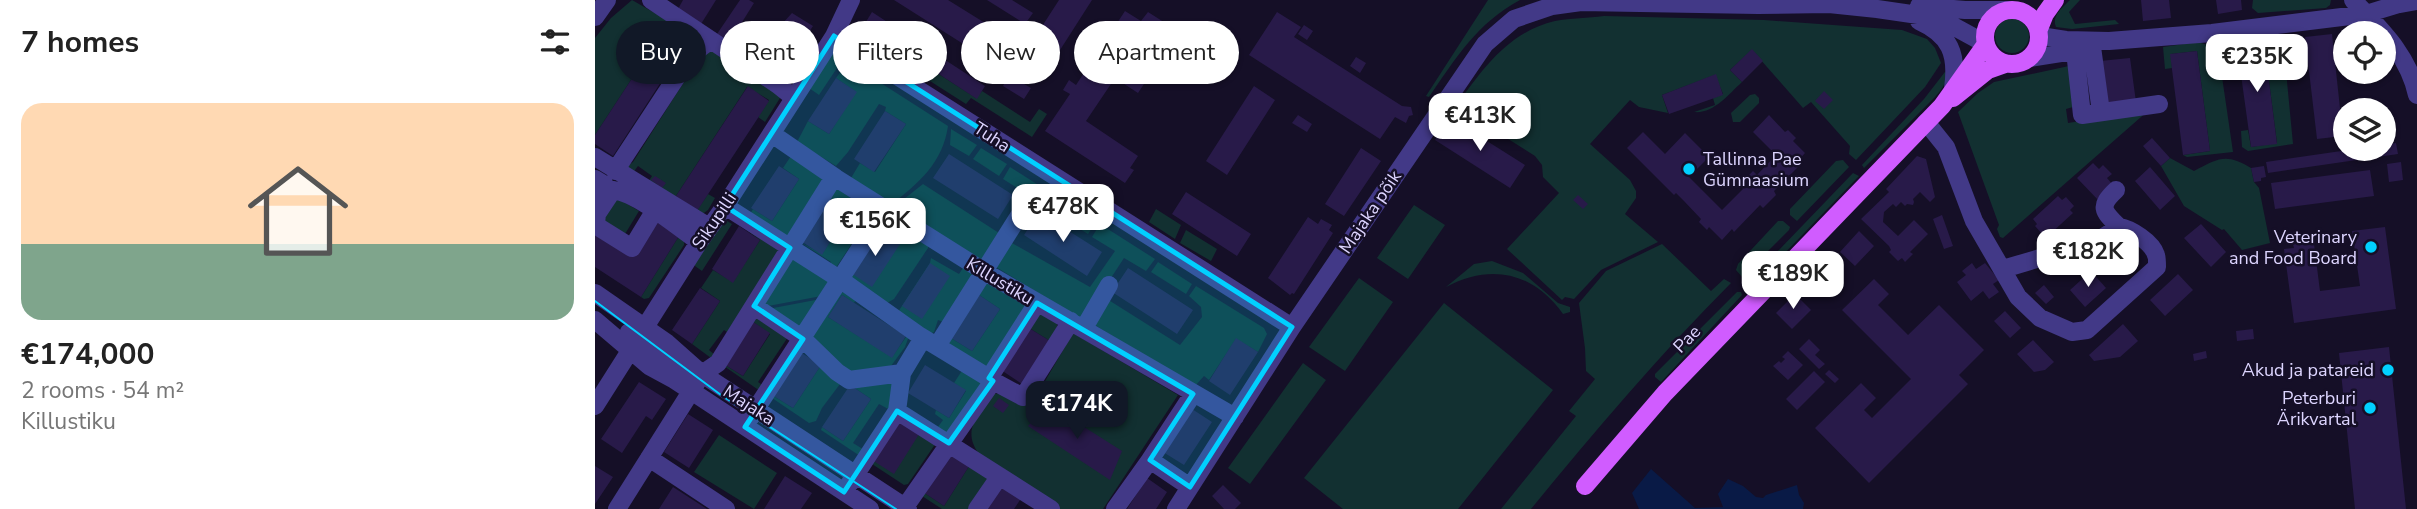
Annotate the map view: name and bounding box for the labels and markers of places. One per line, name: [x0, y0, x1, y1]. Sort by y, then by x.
pin: €235K: [2208, 34, 2306, 94]
pin: €413K: [1431, 94, 1529, 153]
place label: Tallinna Pae Gümnaasium: [1703, 147, 1809, 192]
marker: Tallinna Pae Gümnaasium: [1681, 161, 1697, 177]
pin: €478K: [1014, 184, 1112, 244]
pin: €156K: [826, 198, 924, 258]
place label: Veterinary and Food Board: [2229, 225, 2358, 270]
pin: €182K: [2039, 230, 2137, 289]
marker: Veterinary and Food Board: [2363, 239, 2379, 255]
pin: €189K: [1744, 252, 1842, 311]
place label: Akud ja patareid: [2242, 358, 2374, 382]
marker: Akud ja patareid: [2380, 362, 2396, 378]
pin: €174K: [1028, 382, 1126, 441]
place label: Peterburi Ärikvartal: [2277, 386, 2357, 431]
marker: Peterburi Ärikvartal: [2362, 400, 2378, 416]

